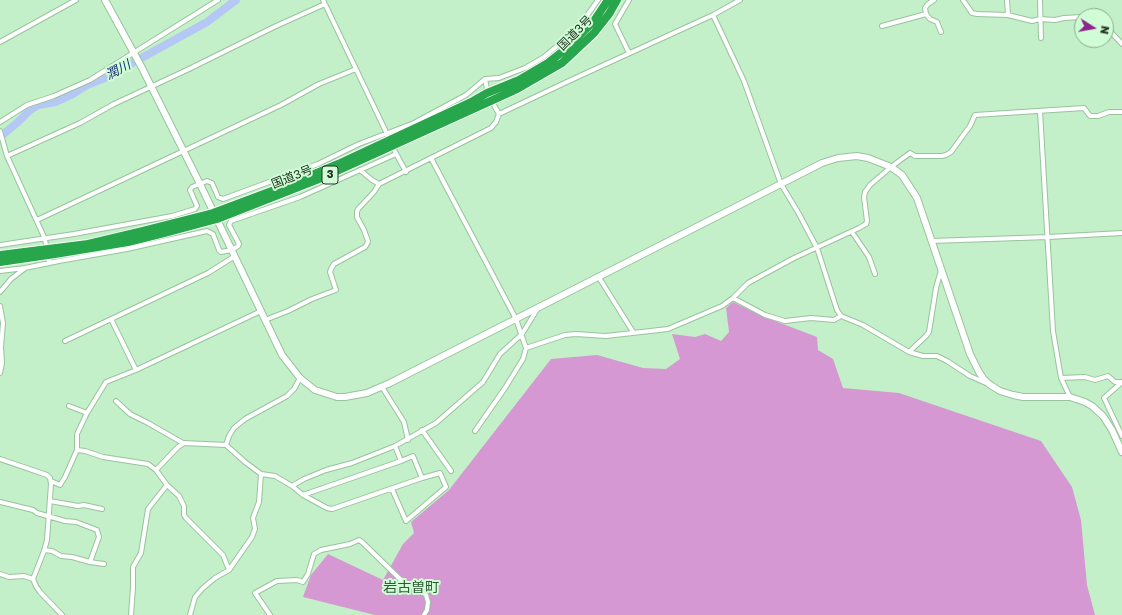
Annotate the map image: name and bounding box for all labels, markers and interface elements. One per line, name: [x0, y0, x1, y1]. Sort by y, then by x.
north arrow: [1074, 8, 1114, 48]
street label: 国道3号: [555, 13, 595, 53]
text: N: [1098, 25, 1112, 36]
water label: 潤川: [103, 57, 133, 83]
street label: 国道3号: [269, 162, 315, 192]
road number: 3: [322, 166, 338, 184]
district label: 岩古曽町: [383, 580, 439, 596]

